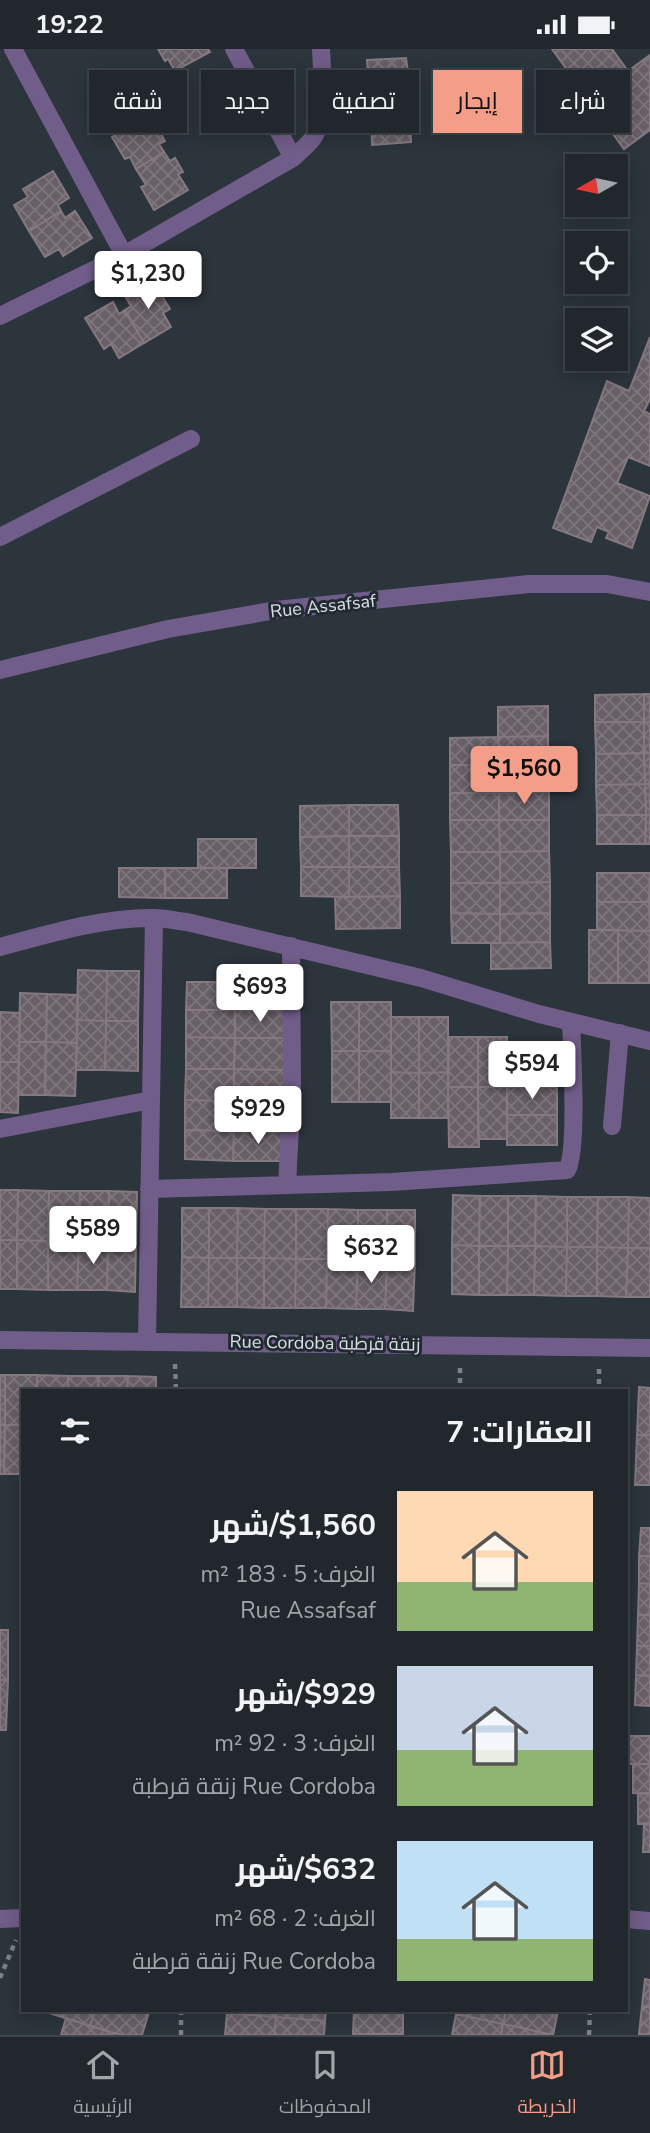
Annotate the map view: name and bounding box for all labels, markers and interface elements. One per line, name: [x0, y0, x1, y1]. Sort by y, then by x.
text: 19:22: [35, 7, 104, 42]
chip: شقة: [89, 70, 187, 133]
chip: جديد: [201, 70, 294, 133]
chip: تصفية: [308, 70, 419, 133]
chip: إيجار: [433, 70, 522, 133]
chip: شراء: [536, 70, 630, 133]
north arrow: [565, 154, 628, 217]
map controls: [565, 154, 628, 371]
button: locate: [565, 231, 628, 294]
pin: $1,230: [91, 251, 205, 311]
text: $1,230: [111, 258, 185, 289]
button: layers: [565, 308, 628, 371]
street label: Rue Assafsaf: [269, 588, 378, 623]
pin: $1,560: [467, 747, 581, 806]
text: $1,560: [487, 753, 561, 784]
pin: $693: [219, 965, 301, 1024]
text: $693: [232, 971, 288, 1002]
pin: $594: [491, 1041, 573, 1101]
text: $594: [504, 1048, 560, 1079]
pin: $929: [217, 1087, 299, 1146]
text: $929: [230, 1093, 286, 1124]
pin: $589: [52, 1207, 134, 1266]
text: $589: [65, 1213, 121, 1244]
pin: $632: [330, 1225, 412, 1285]
text: $632: [343, 1232, 399, 1263]
street label: Rue Cordoba زنقة قرطبة: [229, 1329, 421, 1357]
icon: filters: [56, 1412, 94, 1450]
text: العقارات: 7: [446, 1412, 593, 1453]
text: $1,560/شهر: [210, 1505, 376, 1546]
icon: home: [453, 1519, 537, 1603]
text: الغرف: 5 · 183 m²: [200, 1559, 376, 1590]
text: Rue Assafsaf: [240, 1595, 376, 1626]
text: $929/شهر: [236, 1674, 376, 1715]
icon: home: [453, 1694, 537, 1778]
text: الغرف: 3 · 92 m²: [214, 1728, 376, 1759]
text: Rue Cordoba زنقة قرطبة: [132, 1771, 376, 1802]
text: $632/شهر: [236, 1849, 376, 1890]
icon: home: [453, 1869, 537, 1953]
text: الغرف: 2 · 68 m²: [214, 1903, 376, 1934]
text: Rue Cordoba زنقة قرطبة: [132, 1946, 376, 1977]
tab: الرئيسية: [73, 2046, 133, 2124]
tab: المحفوظات: [279, 2046, 371, 2124]
tab: الخريطة: [518, 2046, 577, 2124]

